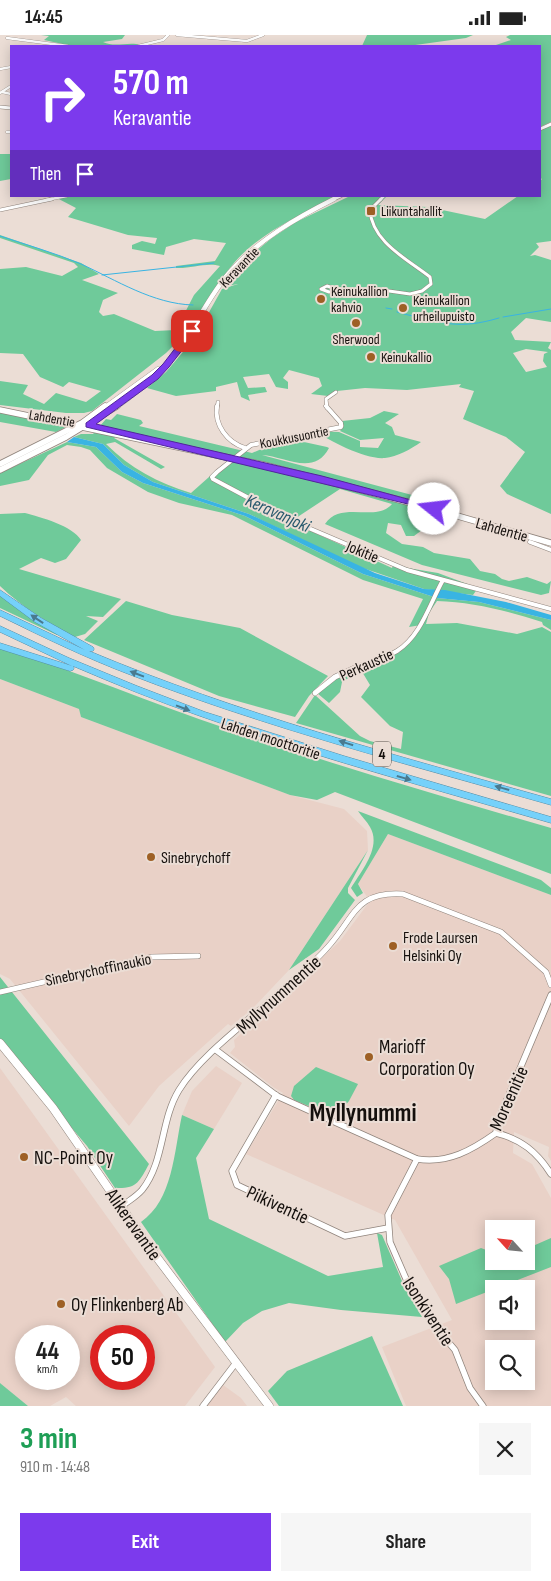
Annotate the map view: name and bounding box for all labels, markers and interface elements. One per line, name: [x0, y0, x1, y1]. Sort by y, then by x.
text: 14:45: [25, 6, 63, 29]
text: 570 m: [113, 62, 189, 105]
icon: right: [30, 65, 95, 130]
text: Keravantie: [113, 105, 192, 132]
icon: arrive: [71, 160, 99, 188]
text: Then: [30, 163, 61, 186]
place label: Liikuntahallit: [381, 203, 442, 220]
marker: Liikuntahallit: [365, 205, 377, 217]
street label: Keravantie: [216, 243, 263, 291]
place label: Keinukallion kahvio: [331, 283, 388, 316]
place label: Keinukallion urheilupuisto: [413, 292, 475, 325]
marker: Keinukallion kahvio: [315, 293, 327, 305]
marker: Keinukallion urheilupuisto: [397, 302, 409, 314]
pin: [171, 310, 213, 352]
icon: arrive: [178, 317, 206, 345]
marker: Sherwood: [350, 317, 362, 329]
place label: Sherwood: [332, 331, 380, 348]
place label: Keinukallio: [381, 349, 432, 366]
marker: Keinukallio: [365, 351, 377, 363]
street label: Lahdentie: [27, 406, 76, 431]
street label: Koukkusuontie: [258, 423, 330, 452]
position arrow: [407, 482, 459, 534]
water label: Keravanjoki: [242, 490, 314, 537]
street label: Lahdentie: [473, 514, 530, 547]
street label: Jokitie: [342, 537, 381, 568]
one-way arrow: [30, 614, 44, 624]
street label: Perkaustie: [337, 645, 396, 686]
one-way arrow: [130, 669, 144, 677]
one-way arrow: [175, 705, 190, 712]
street label: Lahden moottoritie: [219, 714, 322, 764]
one-way arrow: [338, 738, 353, 746]
road number: 4: [373, 741, 391, 767]
one-way arrow: [396, 774, 411, 782]
one-way arrow: [494, 784, 509, 792]
place label: Sinebrychoff: [161, 849, 231, 868]
marker: Sinebrychoff: [145, 851, 157, 863]
place label: Frode Laursen Helsinki Oy: [403, 929, 478, 966]
marker: Frode Laursen Helsinki Oy: [387, 940, 399, 952]
street label: Sinebrychoffinaukio: [44, 950, 153, 991]
street label: Myllynummentie: [232, 951, 326, 1039]
place label: Marioff Corporation Oy: [379, 1036, 475, 1081]
marker: Marioff Corporation Oy: [363, 1051, 375, 1063]
street label: Moreenitie: [485, 1063, 534, 1134]
district label: Myllynummi: [309, 1098, 417, 1129]
place label: NC-Point Oy: [34, 1147, 114, 1170]
marker: NC-Point Oy: [18, 1151, 30, 1163]
street label: Piikiventie: [243, 1181, 312, 1230]
street label: Alikeravantie: [99, 1184, 166, 1265]
north arrow: [485, 1220, 535, 1270]
map controls: [485, 1220, 535, 1390]
street label: Isonkiventie: [397, 1273, 459, 1351]
button: sound: [485, 1280, 535, 1330]
place label: Oy Flinkenberg Ab: [71, 1294, 184, 1317]
marker: Oy Flinkenberg Ab: [55, 1298, 67, 1310]
speed limit sign: 50: [90, 1325, 155, 1390]
text: 44: [36, 1336, 59, 1367]
button: search: [485, 1340, 535, 1390]
text: km/h: [37, 1362, 58, 1377]
text: 3 min: [20, 1421, 77, 1457]
button: close: [479, 1423, 531, 1475]
text: 910 m · 14:48: [20, 1458, 90, 1477]
button: Exit: [20, 1513, 271, 1571]
button: Share: [281, 1513, 531, 1571]

